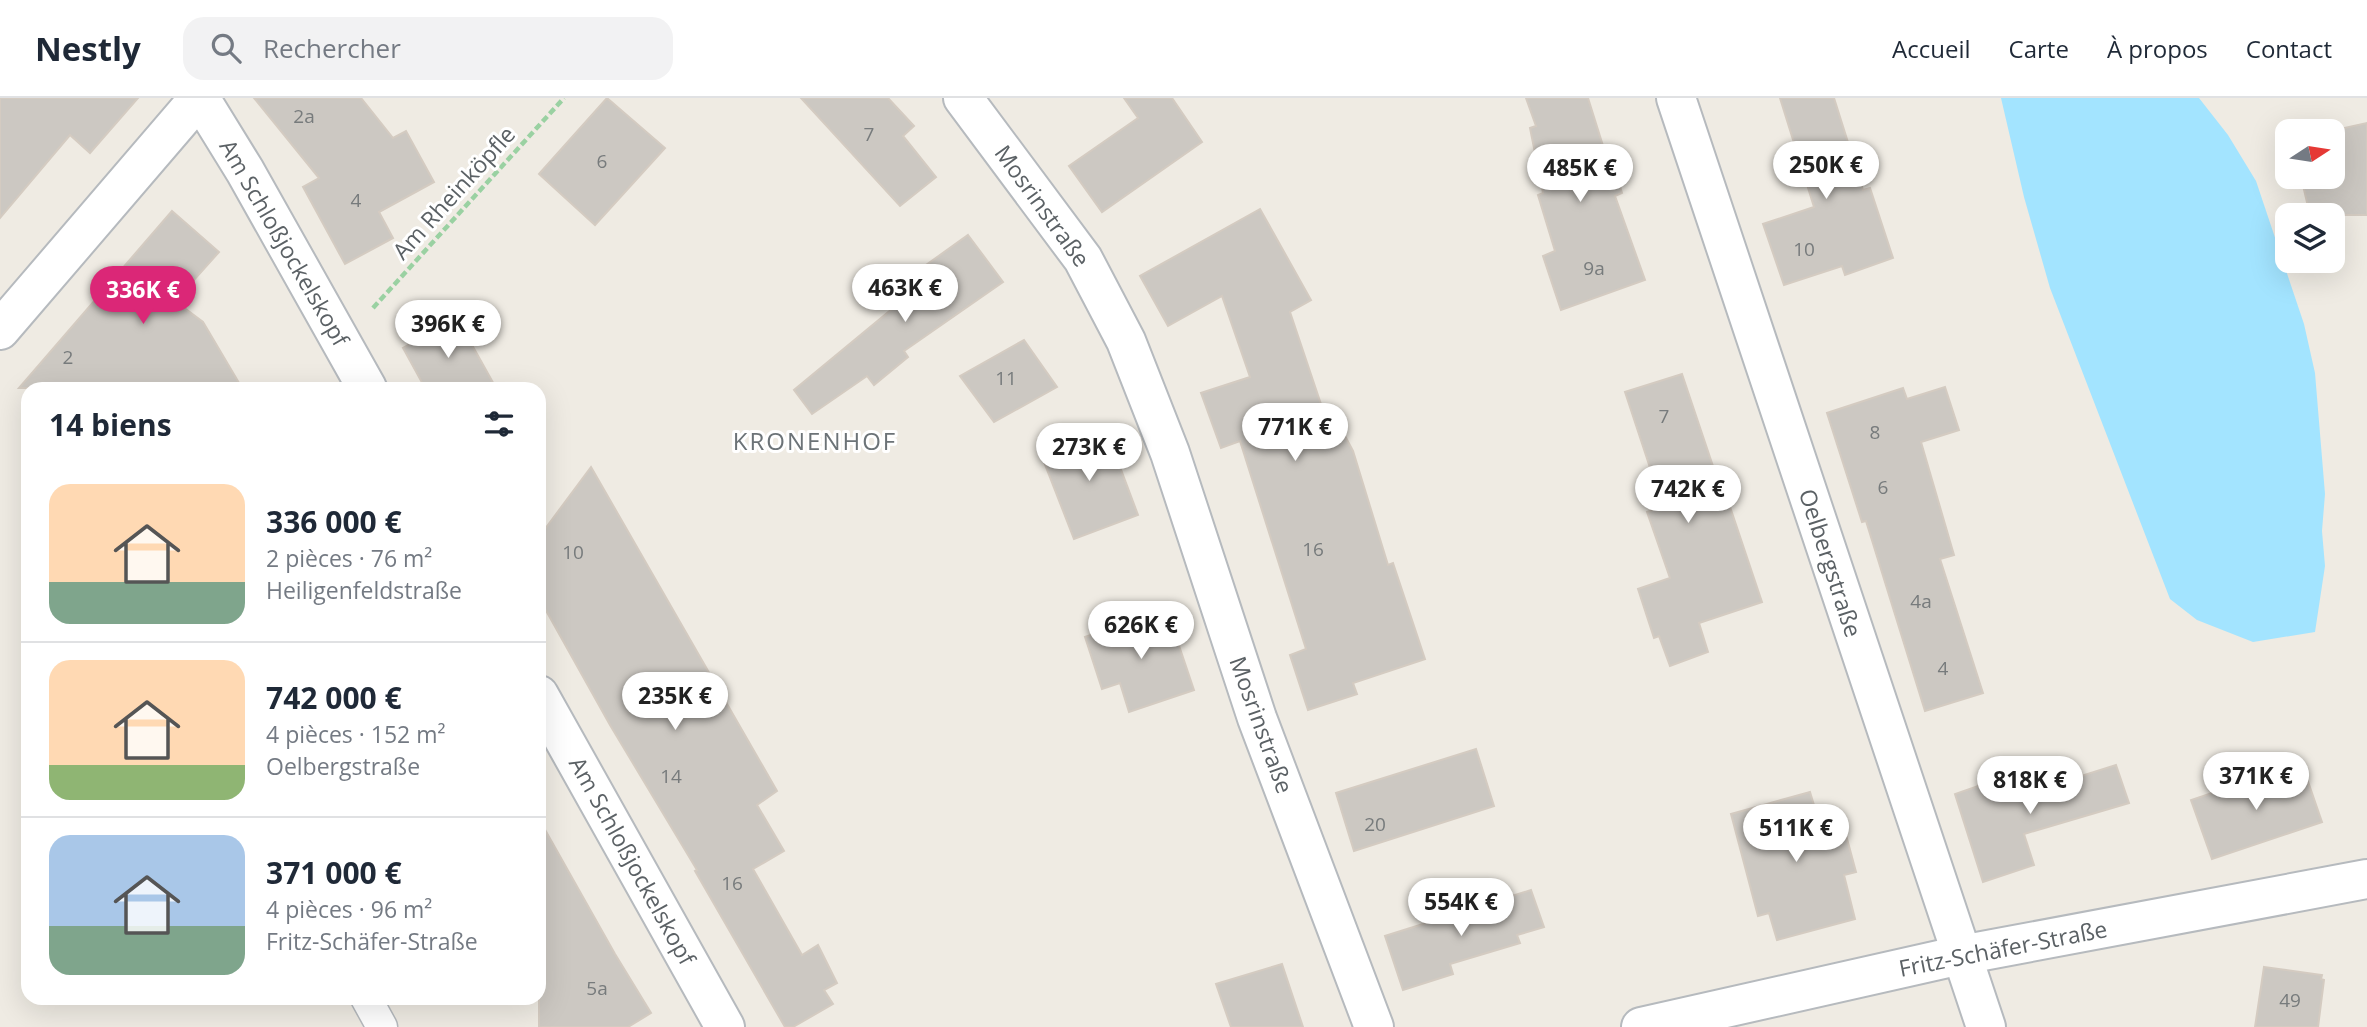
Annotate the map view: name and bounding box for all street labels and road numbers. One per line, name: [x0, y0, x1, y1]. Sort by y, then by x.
street label: Am Rheinköpfle: [385, 119, 522, 266]
street label: Am Schloßjockelskopf: [213, 133, 358, 353]
street label: Mosrinstraße: [988, 138, 1098, 273]
street label: Oelbergstraße: [1792, 484, 1870, 641]
street label: Mosrinstraße: [1222, 652, 1301, 797]
street label: Am Schloßjockelskopf: [562, 751, 704, 972]
street label: Fritz-Schäfer-Straße: [1896, 912, 2110, 984]

